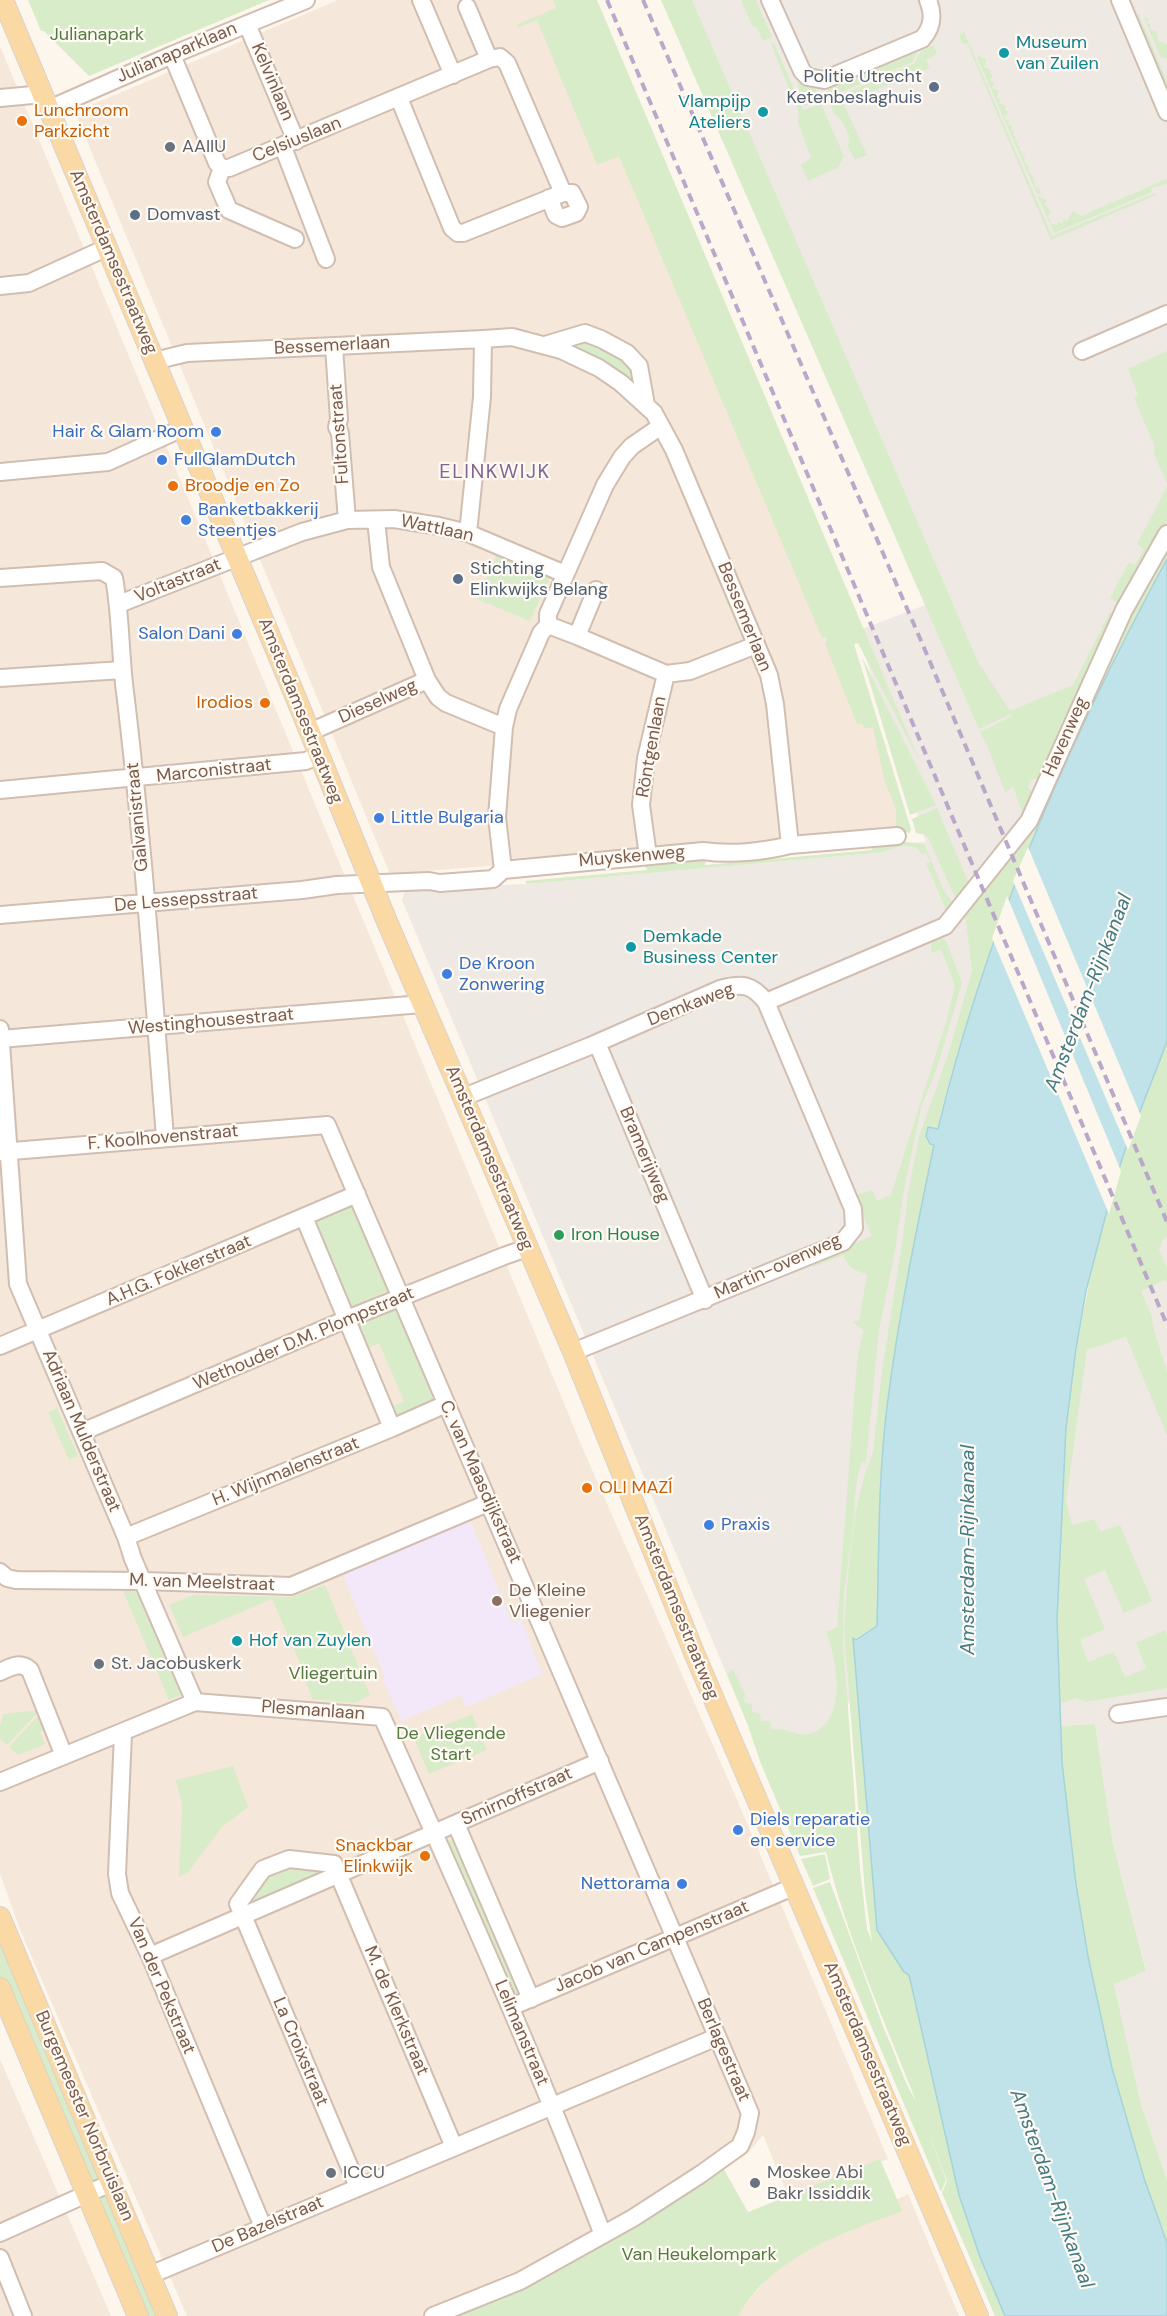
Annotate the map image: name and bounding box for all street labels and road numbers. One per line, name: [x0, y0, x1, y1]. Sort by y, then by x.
street label: Julianaparklaan: [114, 18, 240, 88]
street label: Kelvinlaan: [246, 40, 298, 124]
street label: Celsiuslaan: [249, 112, 345, 168]
street label: Amsterdamsestraatweg: [64, 166, 162, 358]
street label: Bessemerlaan: [273, 332, 391, 360]
street label: Fultonstraat: [326, 383, 354, 485]
street label: Wattlaan: [399, 511, 475, 547]
street label: Voltastraat: [132, 554, 224, 608]
street label: Bessemerlaan: [712, 559, 776, 675]
street label: Amsterdamsestraatweg: [253, 615, 347, 807]
street label: Dieselweg: [335, 675, 421, 729]
street label: Havenweg: [1039, 694, 1093, 780]
street label: Röntgenlaan: [632, 695, 672, 799]
street label: Marconistraat: [155, 754, 273, 788]
street label: Galvanistraat: [122, 761, 154, 873]
street label: Muyskenweg: [578, 842, 686, 872]
street label: De Lessepsstraat: [113, 883, 259, 917]
street label: Demkaweg: [645, 979, 737, 1031]
street label: Westinghousestraat: [127, 1004, 295, 1040]
street label: Amsterdamsestraatweg: [440, 1062, 538, 1254]
street label: Bramerijweg: [614, 1104, 674, 1206]
street label: F. Koolhovenstraat: [87, 1121, 239, 1155]
street label: Martin-ovenweg: [711, 1229, 845, 1305]
street label: A.H.G. Fokkerstraat: [103, 1231, 255, 1311]
street label: Wethouder D.M. Plompstraat: [190, 1283, 418, 1395]
street label: Adriaan Mulderstraat: [37, 1346, 125, 1516]
street label: C. van Maasdijkstraat: [434, 1397, 526, 1567]
street label: H. Wijnmalenstraat: [210, 1433, 362, 1511]
street label: Amsterdamsestraatweg: [629, 1511, 723, 1703]
street label: M. van Meelstraat: [129, 1570, 275, 1596]
street label: Plesmanlaan: [260, 1697, 366, 1725]
street label: Smirnoffstraat: [458, 1763, 576, 1831]
street label: Jacob van Campenstraat: [552, 1896, 752, 1998]
street label: Van der Pekstraat: [122, 1914, 200, 2058]
street label: M. de Klerkstraat: [359, 1943, 433, 2079]
street label: Amsterdamsestraatweg: [818, 1958, 916, 2150]
street label: Lelimanstraat: [489, 1977, 553, 2089]
street label: La Croixstraat: [267, 1994, 333, 2110]
street label: Berlagestraat: [692, 1995, 754, 2105]
street label: Burgemeester Norbruislaan: [30, 2008, 138, 2224]
street label: De Bazelstraat: [209, 2192, 327, 2258]

